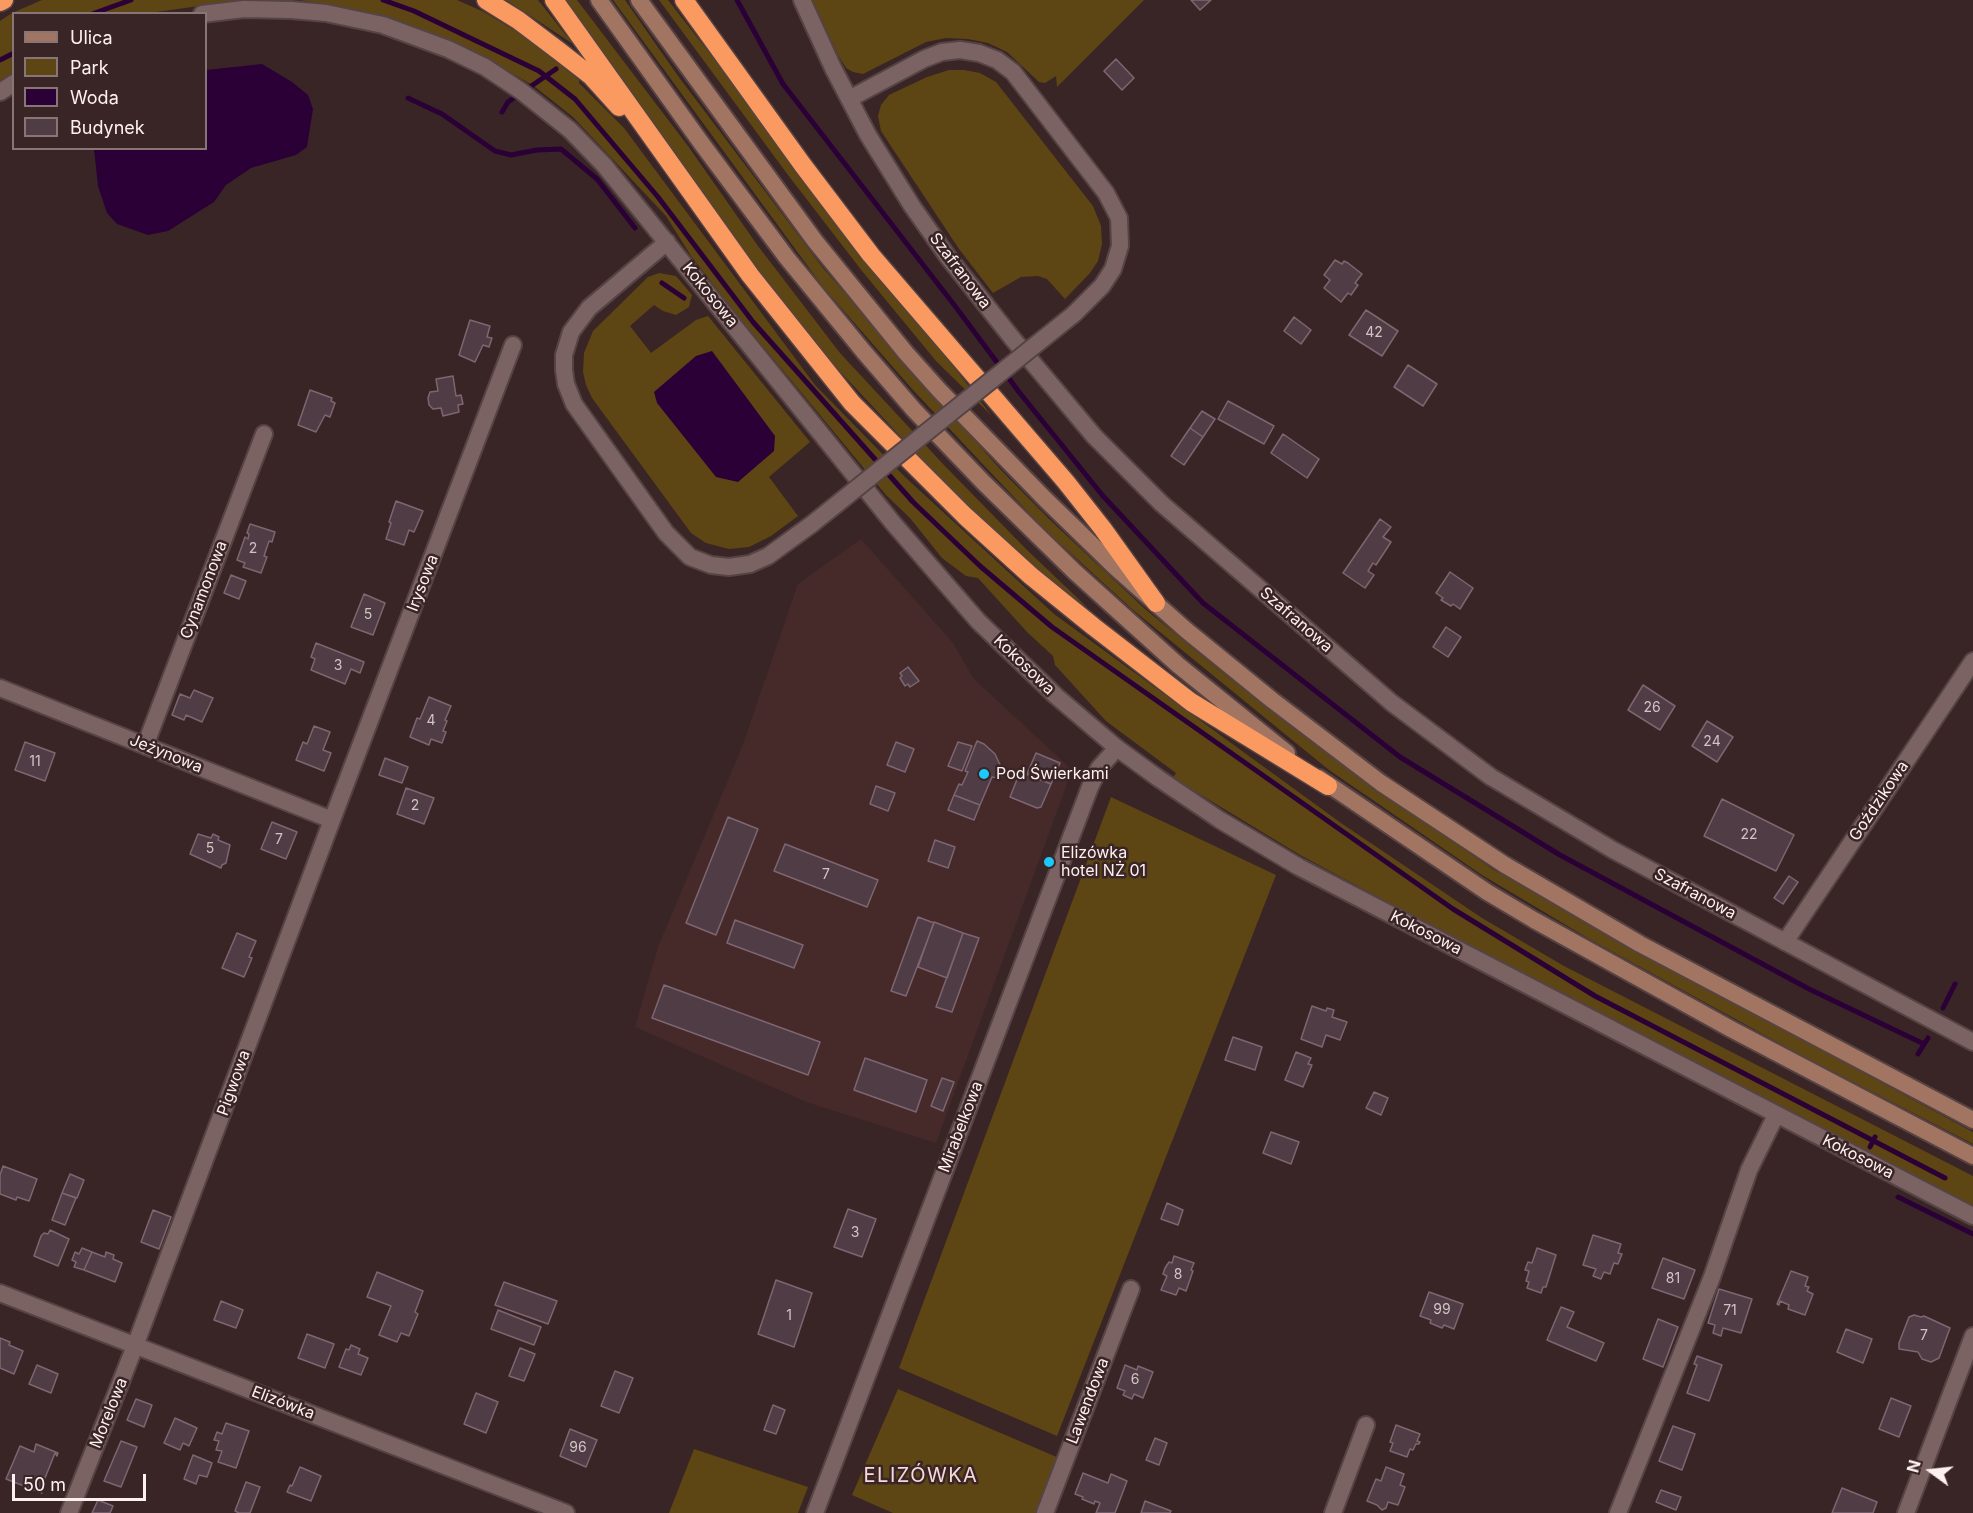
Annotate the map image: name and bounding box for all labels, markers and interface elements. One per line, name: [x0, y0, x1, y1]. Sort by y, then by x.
legend: [12, 12, 207, 150]
text: Ulica: [70, 27, 113, 48]
text: Park: [70, 57, 109, 78]
text: Woda: [70, 87, 119, 108]
text: Budynek: [70, 117, 145, 138]
street label: Szafranowa: [925, 229, 995, 313]
street label: Kokosowa: [678, 259, 742, 331]
house number: 42: [1365, 325, 1383, 341]
street label: Cynamonowa: [176, 538, 232, 642]
house number: 2: [249, 541, 257, 557]
street label: Irysowa: [403, 552, 443, 614]
street label: Szafranowa: [1256, 583, 1336, 657]
house number: 5: [364, 607, 372, 623]
street label: Kokosowa: [989, 631, 1059, 699]
house number: 3: [334, 658, 342, 674]
house number: 26: [1643, 700, 1661, 716]
house number: 4: [426, 713, 436, 729]
street label: Jeżynowa: [127, 731, 205, 777]
house number: 24: [1703, 734, 1721, 750]
house number: 11: [29, 754, 41, 770]
street label: Goździkowa: [1845, 757, 1913, 845]
place label: Pod Świerkami: [996, 764, 1109, 784]
marker: Pod Świerkami: [977, 767, 991, 781]
house number: 2: [411, 798, 419, 814]
house number: 22: [1740, 827, 1758, 843]
house number: 7: [275, 832, 283, 848]
house number: 5: [206, 841, 214, 857]
place label: Elizówka hotel NŻ 01: [1061, 843, 1146, 881]
marker: Elizówka hotel NŻ 01: [1042, 855, 1056, 869]
street label: Szafranowa: [1651, 864, 1739, 924]
house number: 7: [822, 867, 830, 883]
street label: Kokosowa: [1387, 907, 1465, 959]
street label: Pigwowa: [213, 1048, 255, 1118]
street label: Mirabelkowa: [935, 1079, 987, 1175]
street label: Kokosowa: [1819, 1131, 1897, 1183]
house number: 3: [851, 1225, 859, 1241]
house number: 8: [1174, 1267, 1182, 1283]
house number: 81: [1666, 1271, 1680, 1287]
house number: 99: [1433, 1302, 1451, 1318]
house number: 71: [1723, 1303, 1737, 1319]
house number: 1: [786, 1308, 792, 1324]
house number: 7: [1920, 1328, 1928, 1344]
street label: Lawendowa: [1063, 1355, 1113, 1447]
house number: 6: [1131, 1372, 1139, 1388]
street label: Morelowa: [86, 1375, 132, 1451]
street label: Elizówka: [249, 1382, 317, 1424]
house number: 96: [569, 1440, 587, 1456]
north arrow: [1901, 1441, 1961, 1501]
text: N: [1902, 1458, 1925, 1475]
scale bar: [15, 1462, 148, 1500]
district label: ELIZÓWKA: [864, 1464, 978, 1488]
text: 50 m: [23, 1474, 66, 1495]

